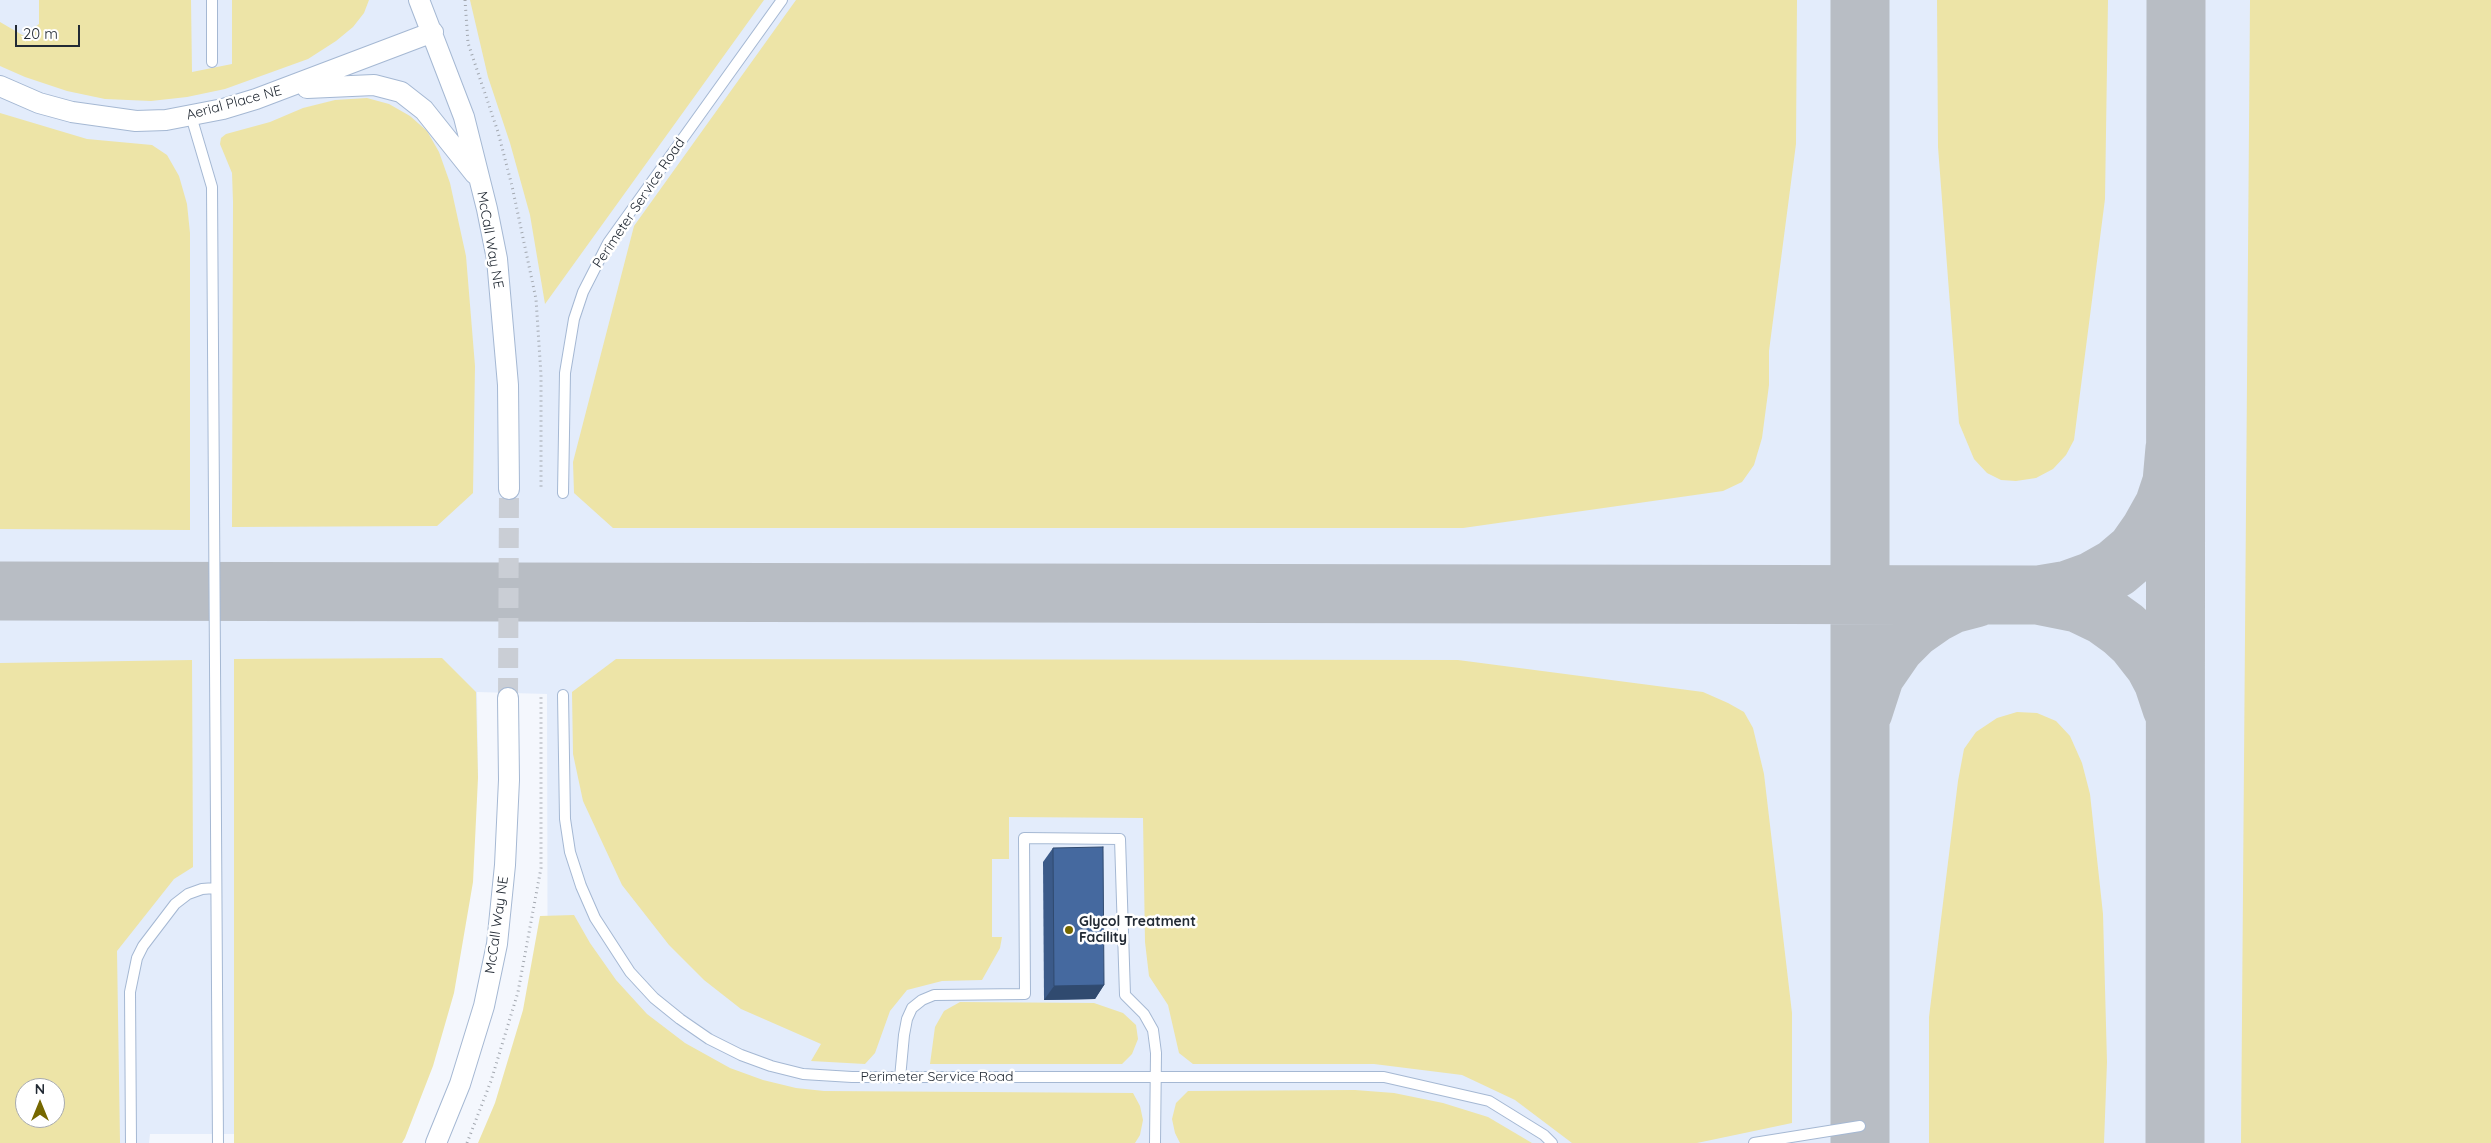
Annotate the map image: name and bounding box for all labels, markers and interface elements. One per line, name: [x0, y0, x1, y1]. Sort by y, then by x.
scale bar: [18, 15, 82, 47]
text: 20 m: [23, 24, 58, 43]
street label: Aerial Place NE: [184, 82, 284, 124]
street label: Perimeter Service Road: [589, 135, 689, 271]
street label: McCall Way NE: [473, 190, 507, 290]
street label: McCall Way NE: [482, 875, 512, 975]
place label: Glycol Treatment Facility: [1079, 914, 1196, 946]
marker: Glycol Treatment Facility: [1063, 924, 1075, 936]
street label: Perimeter Service Road: [861, 1069, 1013, 1085]
north arrow: [15, 1078, 65, 1128]
text: N: [35, 1080, 45, 1098]

